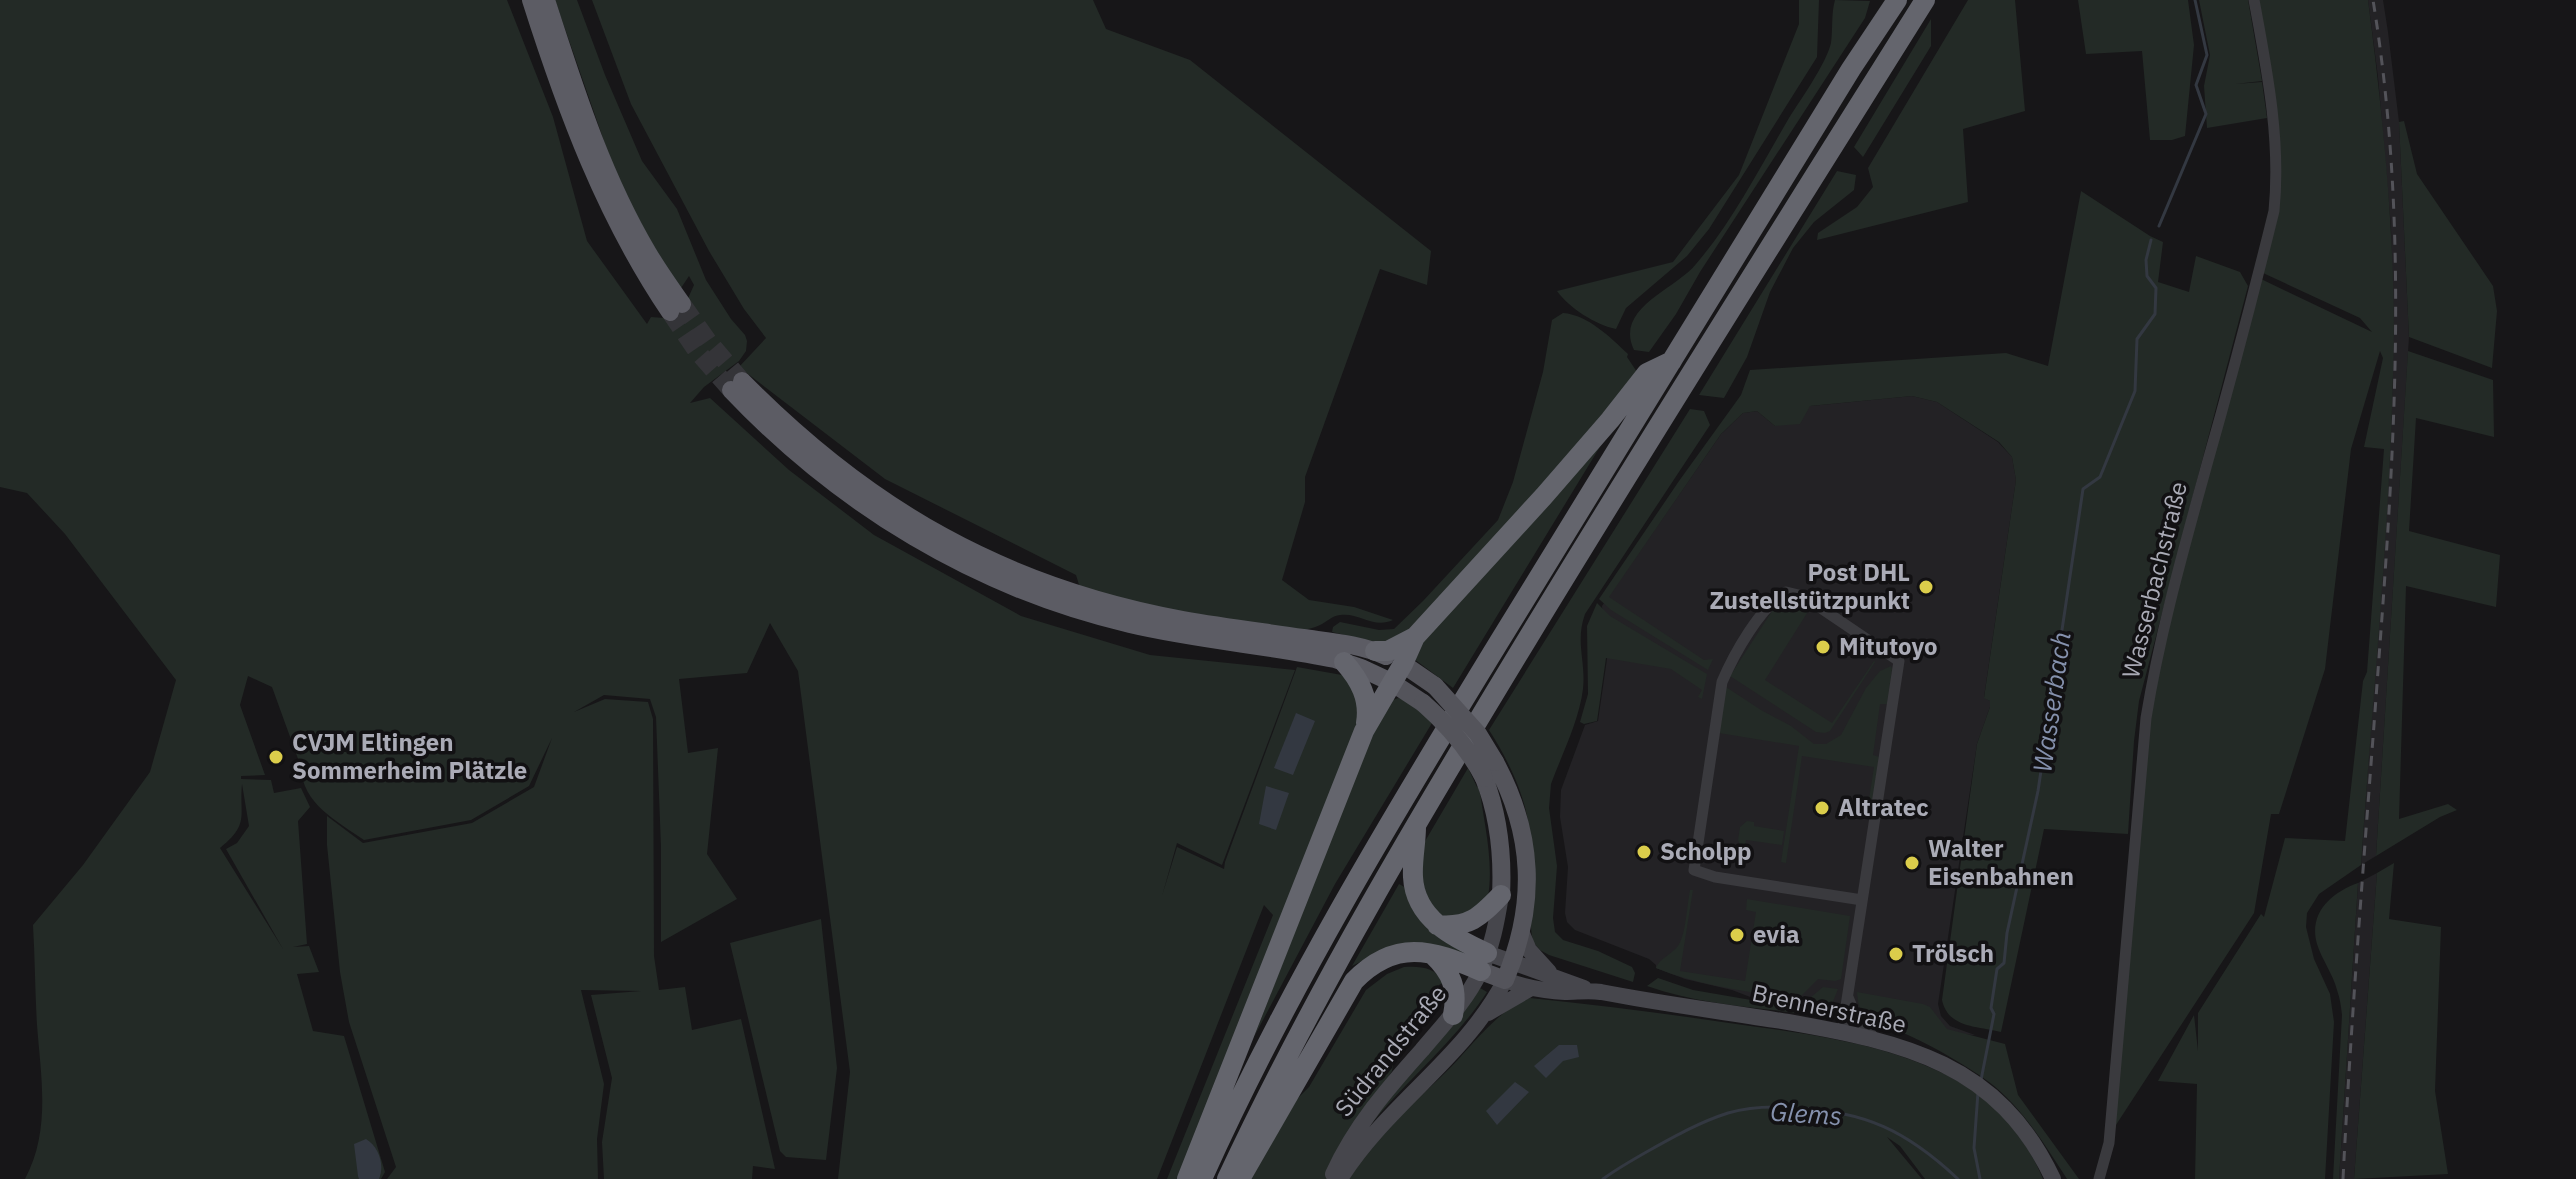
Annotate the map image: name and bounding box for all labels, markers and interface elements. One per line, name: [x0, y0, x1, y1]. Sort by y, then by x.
street label: Wasserbachstraße: [2114, 478, 2194, 681]
place label: Post DHL Zustellstützpunkt: [1709, 556, 1910, 616]
marker: Post DHL Zustellstützpunkt: [1917, 578, 1935, 596]
water label: Wasserbach: [2024, 629, 2078, 774]
place label: Mitutoyo: [1839, 630, 1938, 662]
marker: Mitutoyo: [1814, 638, 1832, 656]
place label: CVJM Eltingen Sommerheim Plätzle: [292, 726, 527, 786]
marker: CVJM Eltingen Sommerheim Plätzle: [267, 748, 285, 766]
place label: Altratec: [1838, 791, 1929, 823]
marker: Altratec: [1813, 799, 1831, 817]
place label: Walter Eisenbahnen: [1928, 832, 2074, 892]
place label: Scholpp: [1660, 835, 1752, 867]
marker: Scholpp: [1635, 843, 1653, 861]
marker: Walter Eisenbahnen: [1903, 854, 1921, 872]
place label: evia: [1753, 918, 1800, 950]
marker: evia: [1728, 926, 1746, 944]
place label: Trölsch: [1912, 937, 1994, 969]
marker: Trölsch: [1887, 945, 1905, 963]
street label: Brennerstraße: [1749, 976, 1909, 1040]
street label: Südrandstraße: [1327, 978, 1453, 1123]
water label: Glems: [1769, 1094, 1843, 1132]

